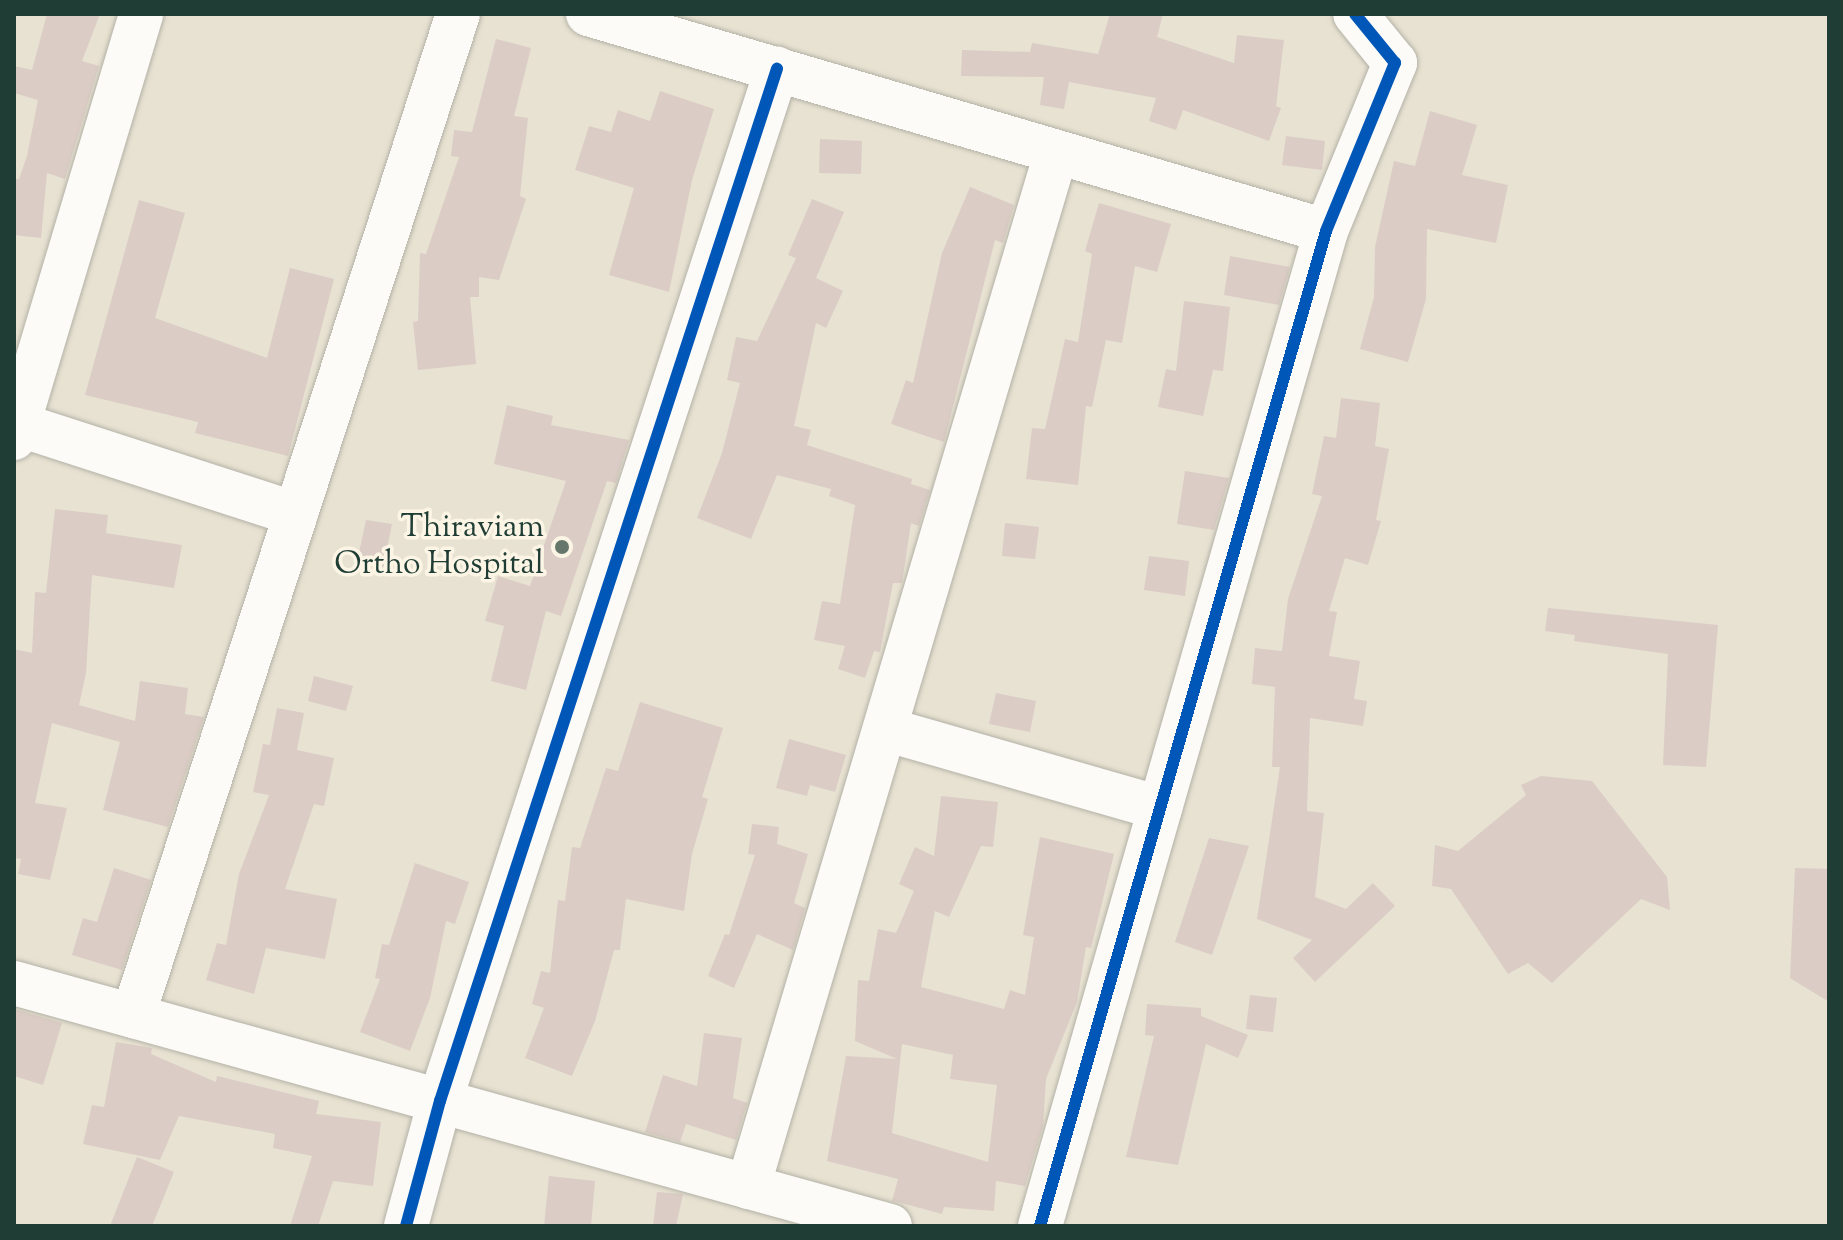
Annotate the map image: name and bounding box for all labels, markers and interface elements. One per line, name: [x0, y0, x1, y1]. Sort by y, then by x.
place label: Thiraviam Ortho Hospital: [334, 510, 544, 585]
marker: Thiraviam Ortho Hospital: [551, 536, 573, 558]

